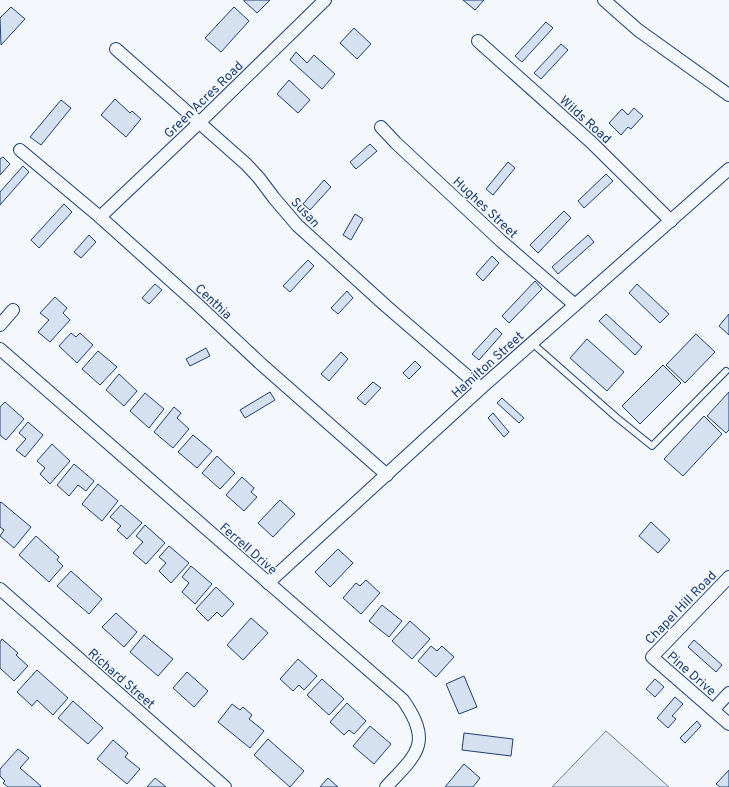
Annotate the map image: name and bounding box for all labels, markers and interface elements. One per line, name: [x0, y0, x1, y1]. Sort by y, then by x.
street label: Green Acres Road: [161, 59, 247, 142]
street label: Wilds Road: [555, 93, 614, 148]
street label: Hughes Street: [449, 174, 521, 243]
street label: Susan: [287, 195, 322, 232]
street label: Centhia: [191, 281, 234, 324]
street label: Hamilton Street: [449, 329, 528, 402]
street label: Ferrell Drive: [216, 520, 280, 579]
street label: Chapel Hill Road: [642, 568, 721, 649]
street label: Richard Street: [84, 646, 158, 713]
street label: Pine Drive: [663, 649, 719, 700]

